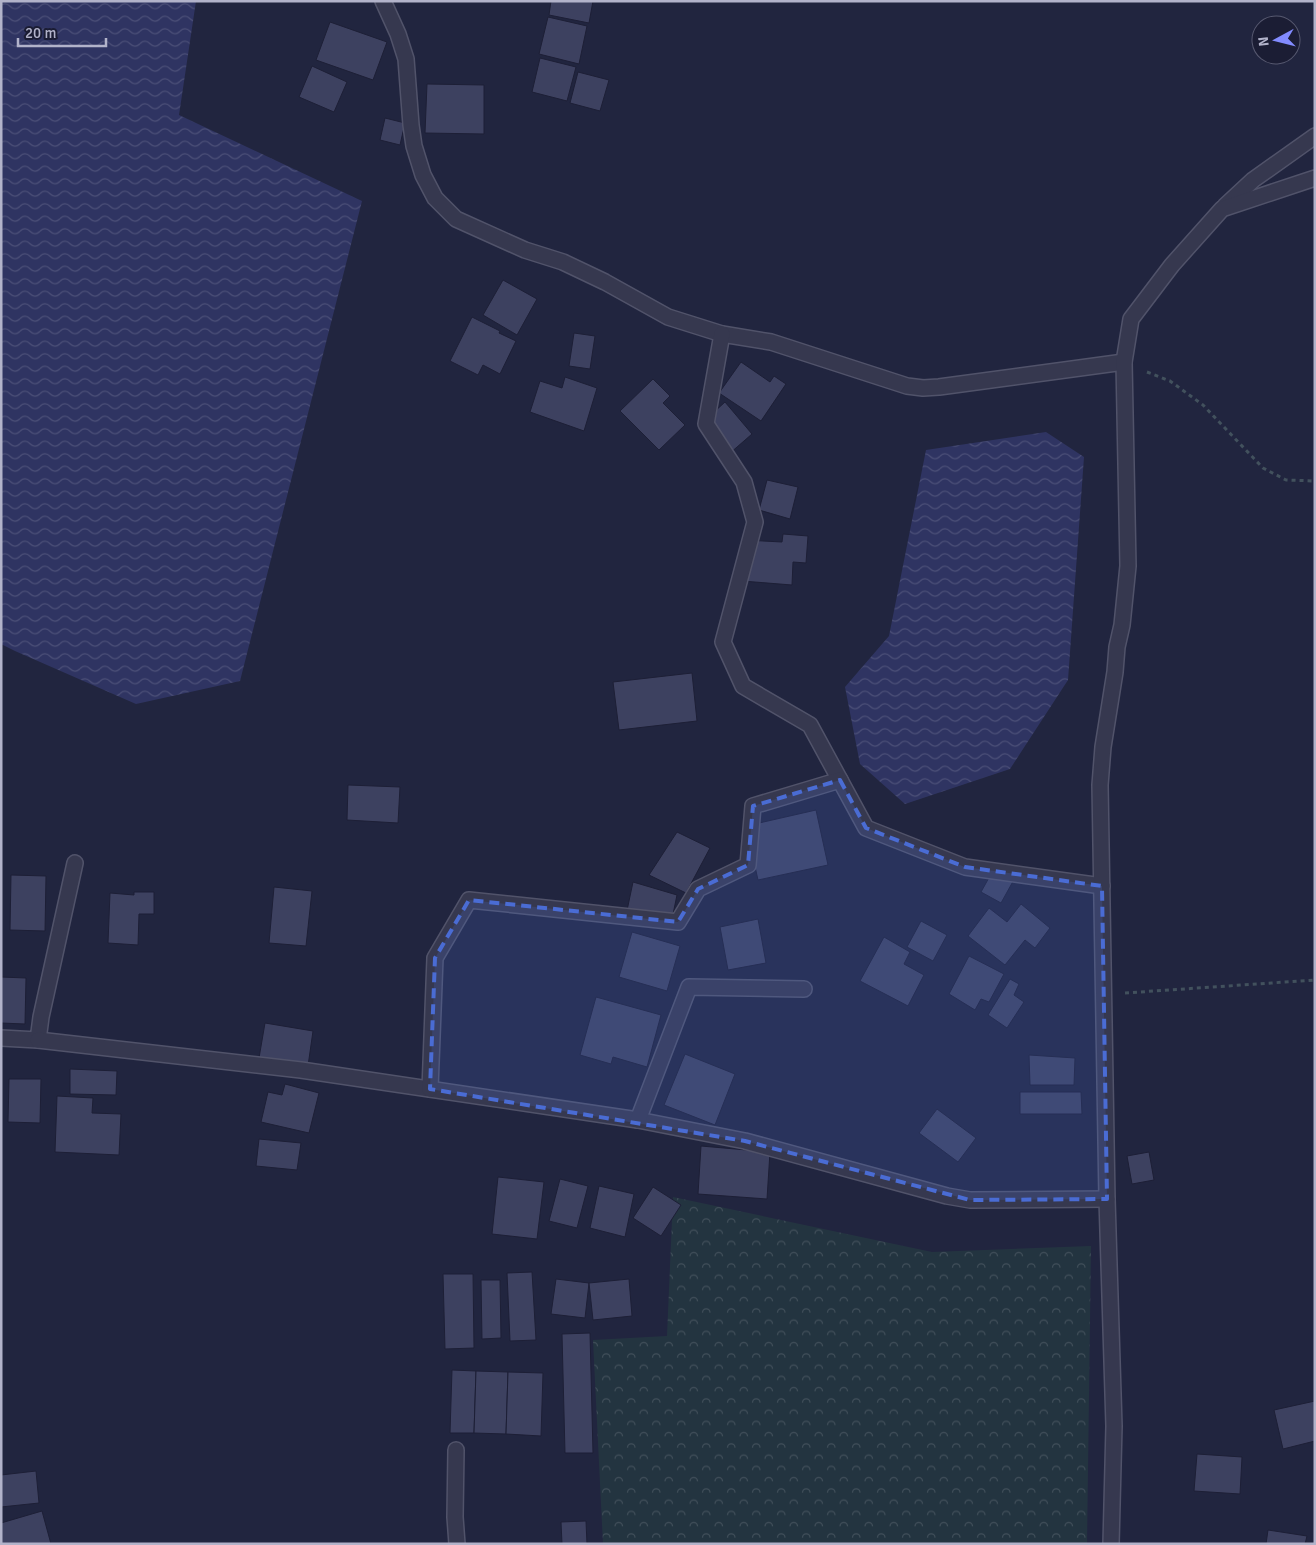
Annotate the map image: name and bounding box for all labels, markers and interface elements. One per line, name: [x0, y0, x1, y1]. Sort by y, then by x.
scale bar: [18, 15, 105, 47]
north arrow: [1251, 15, 1301, 65]
text: 20 m: [25, 24, 56, 42]
text: N: [1255, 36, 1273, 47]

